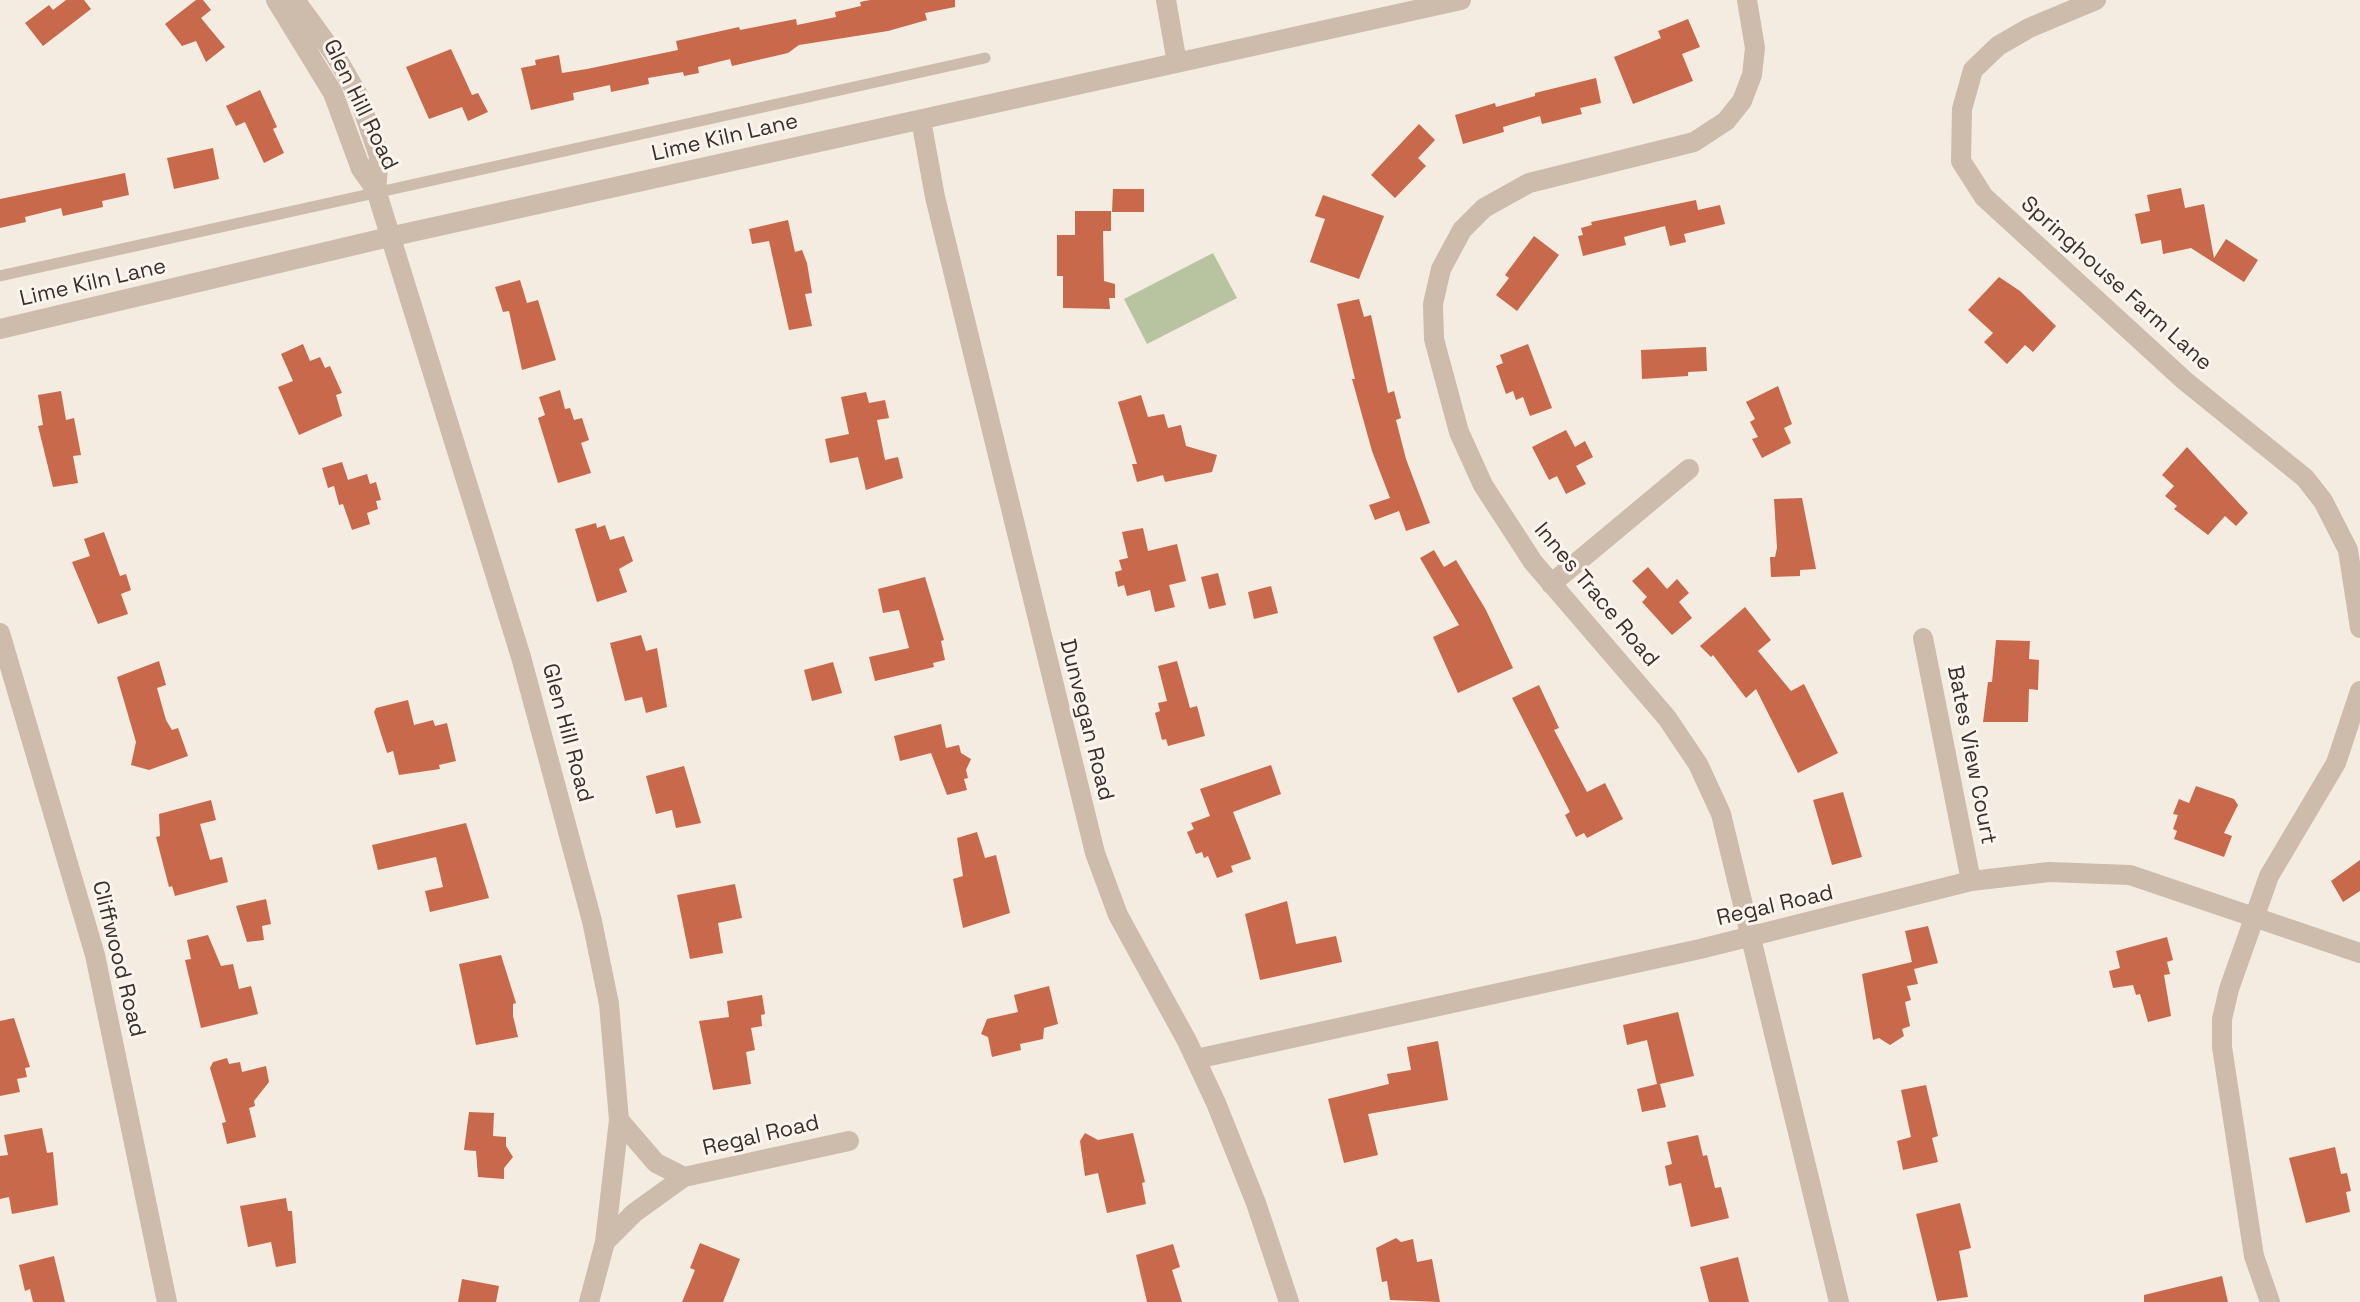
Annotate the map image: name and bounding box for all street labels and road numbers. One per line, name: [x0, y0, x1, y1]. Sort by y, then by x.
street label: Glen Hill Road: [317, 35, 403, 175]
street label: Lime Kiln Lane: [649, 108, 801, 168]
street label: Springhouse Farm Lane: [2015, 191, 2217, 377]
street label: Lime Kiln Lane: [17, 253, 169, 313]
street label: Innes Trace Road: [1528, 518, 1664, 672]
street label: Dunvegan Road: [1053, 636, 1119, 804]
street label: Glen Hill Road: [536, 661, 598, 805]
street label: Bates View Court: [1941, 664, 2001, 846]
street label: Cliffwood Road: [86, 878, 150, 1040]
street label: Regal Road: [1714, 880, 1836, 932]
street label: Regal Road: [700, 1110, 822, 1162]

